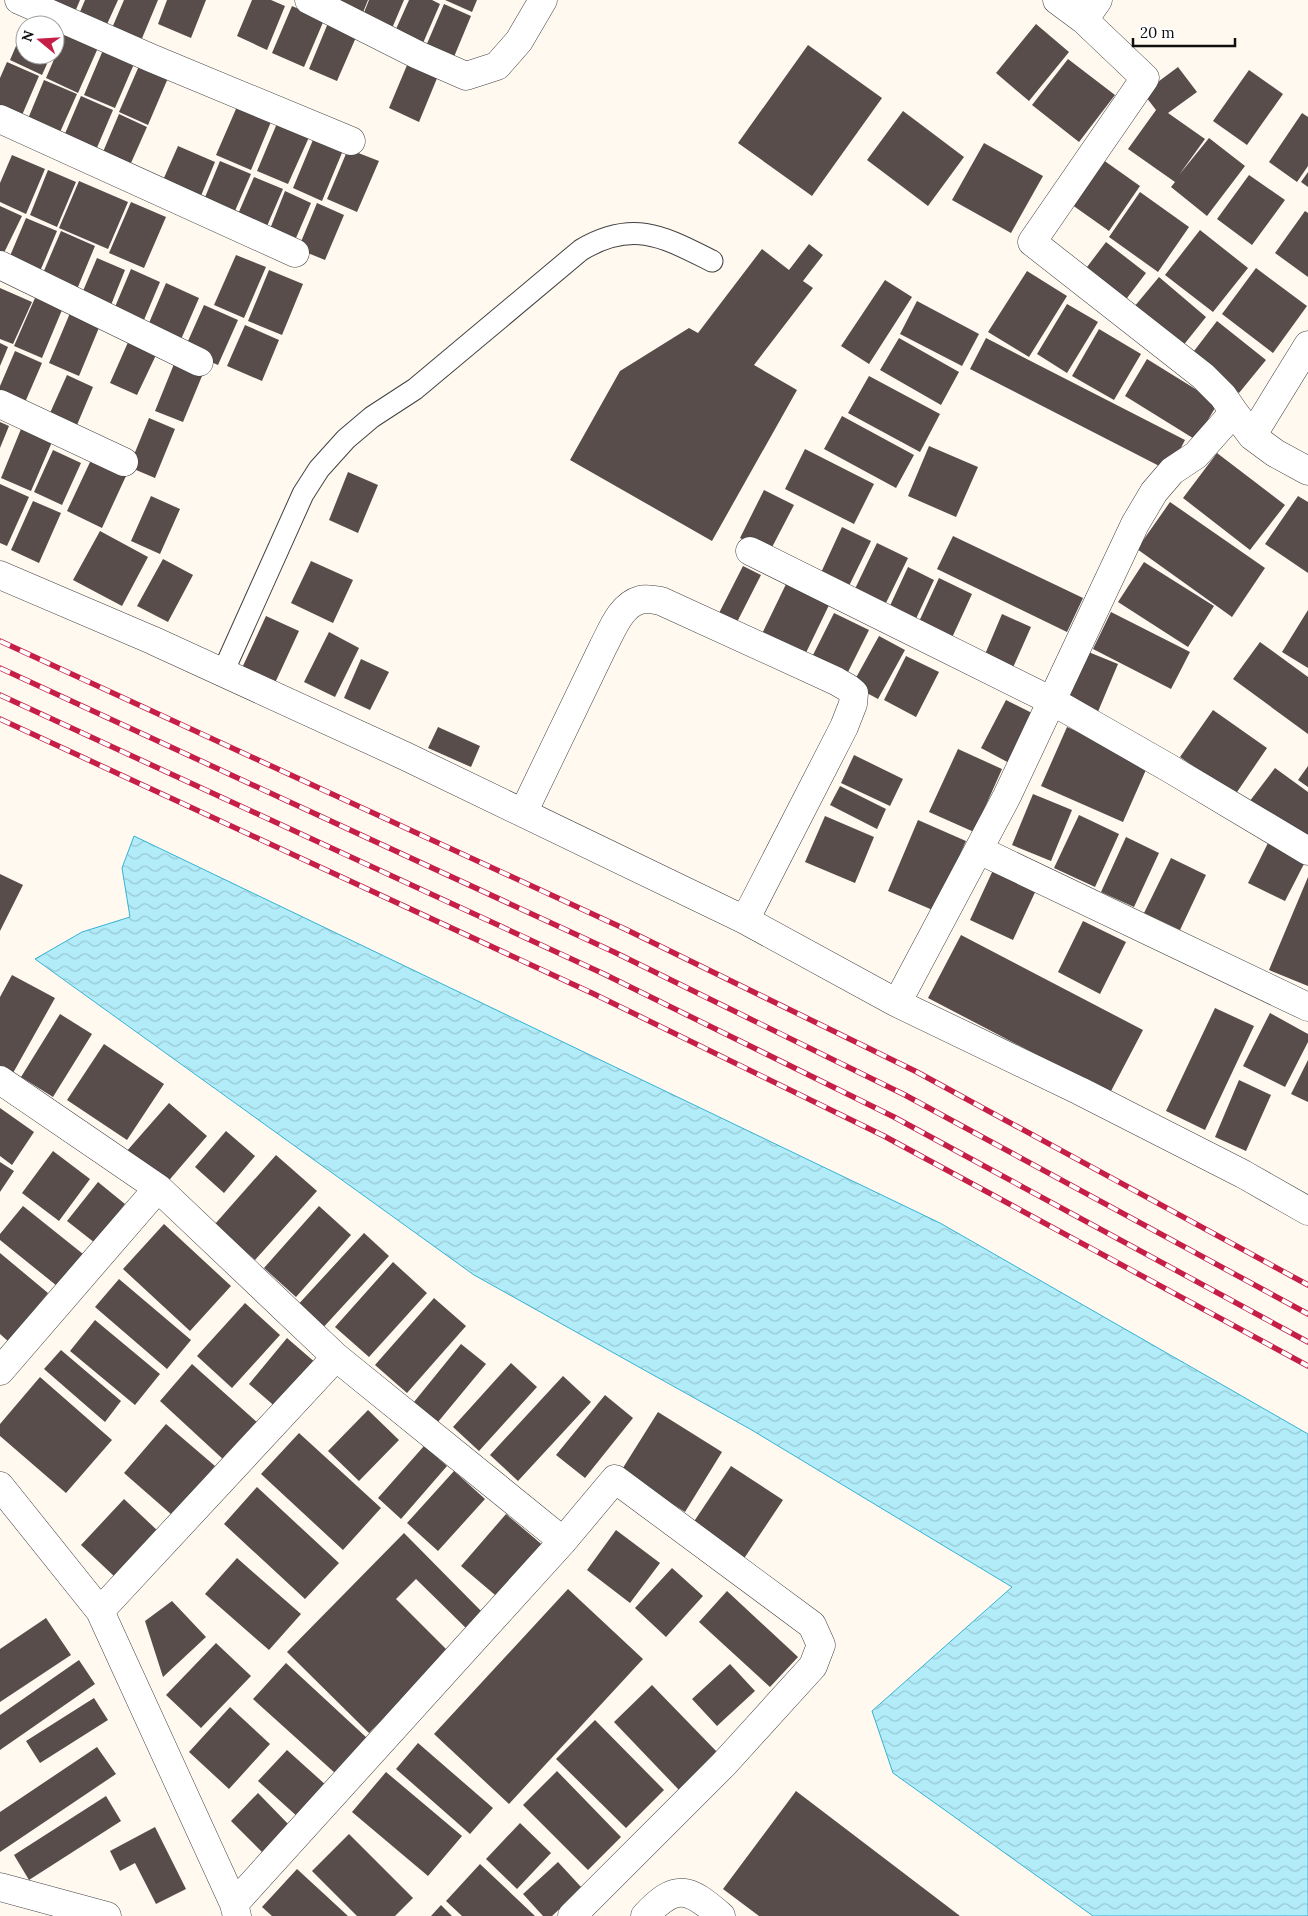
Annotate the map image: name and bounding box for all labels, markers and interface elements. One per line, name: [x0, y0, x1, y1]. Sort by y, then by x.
north arrow: [15, 15, 65, 65]
scale bar: [1133, 15, 1236, 47]
text: 20 m: [1140, 23, 1175, 42]
text: N: [17, 28, 38, 44]

